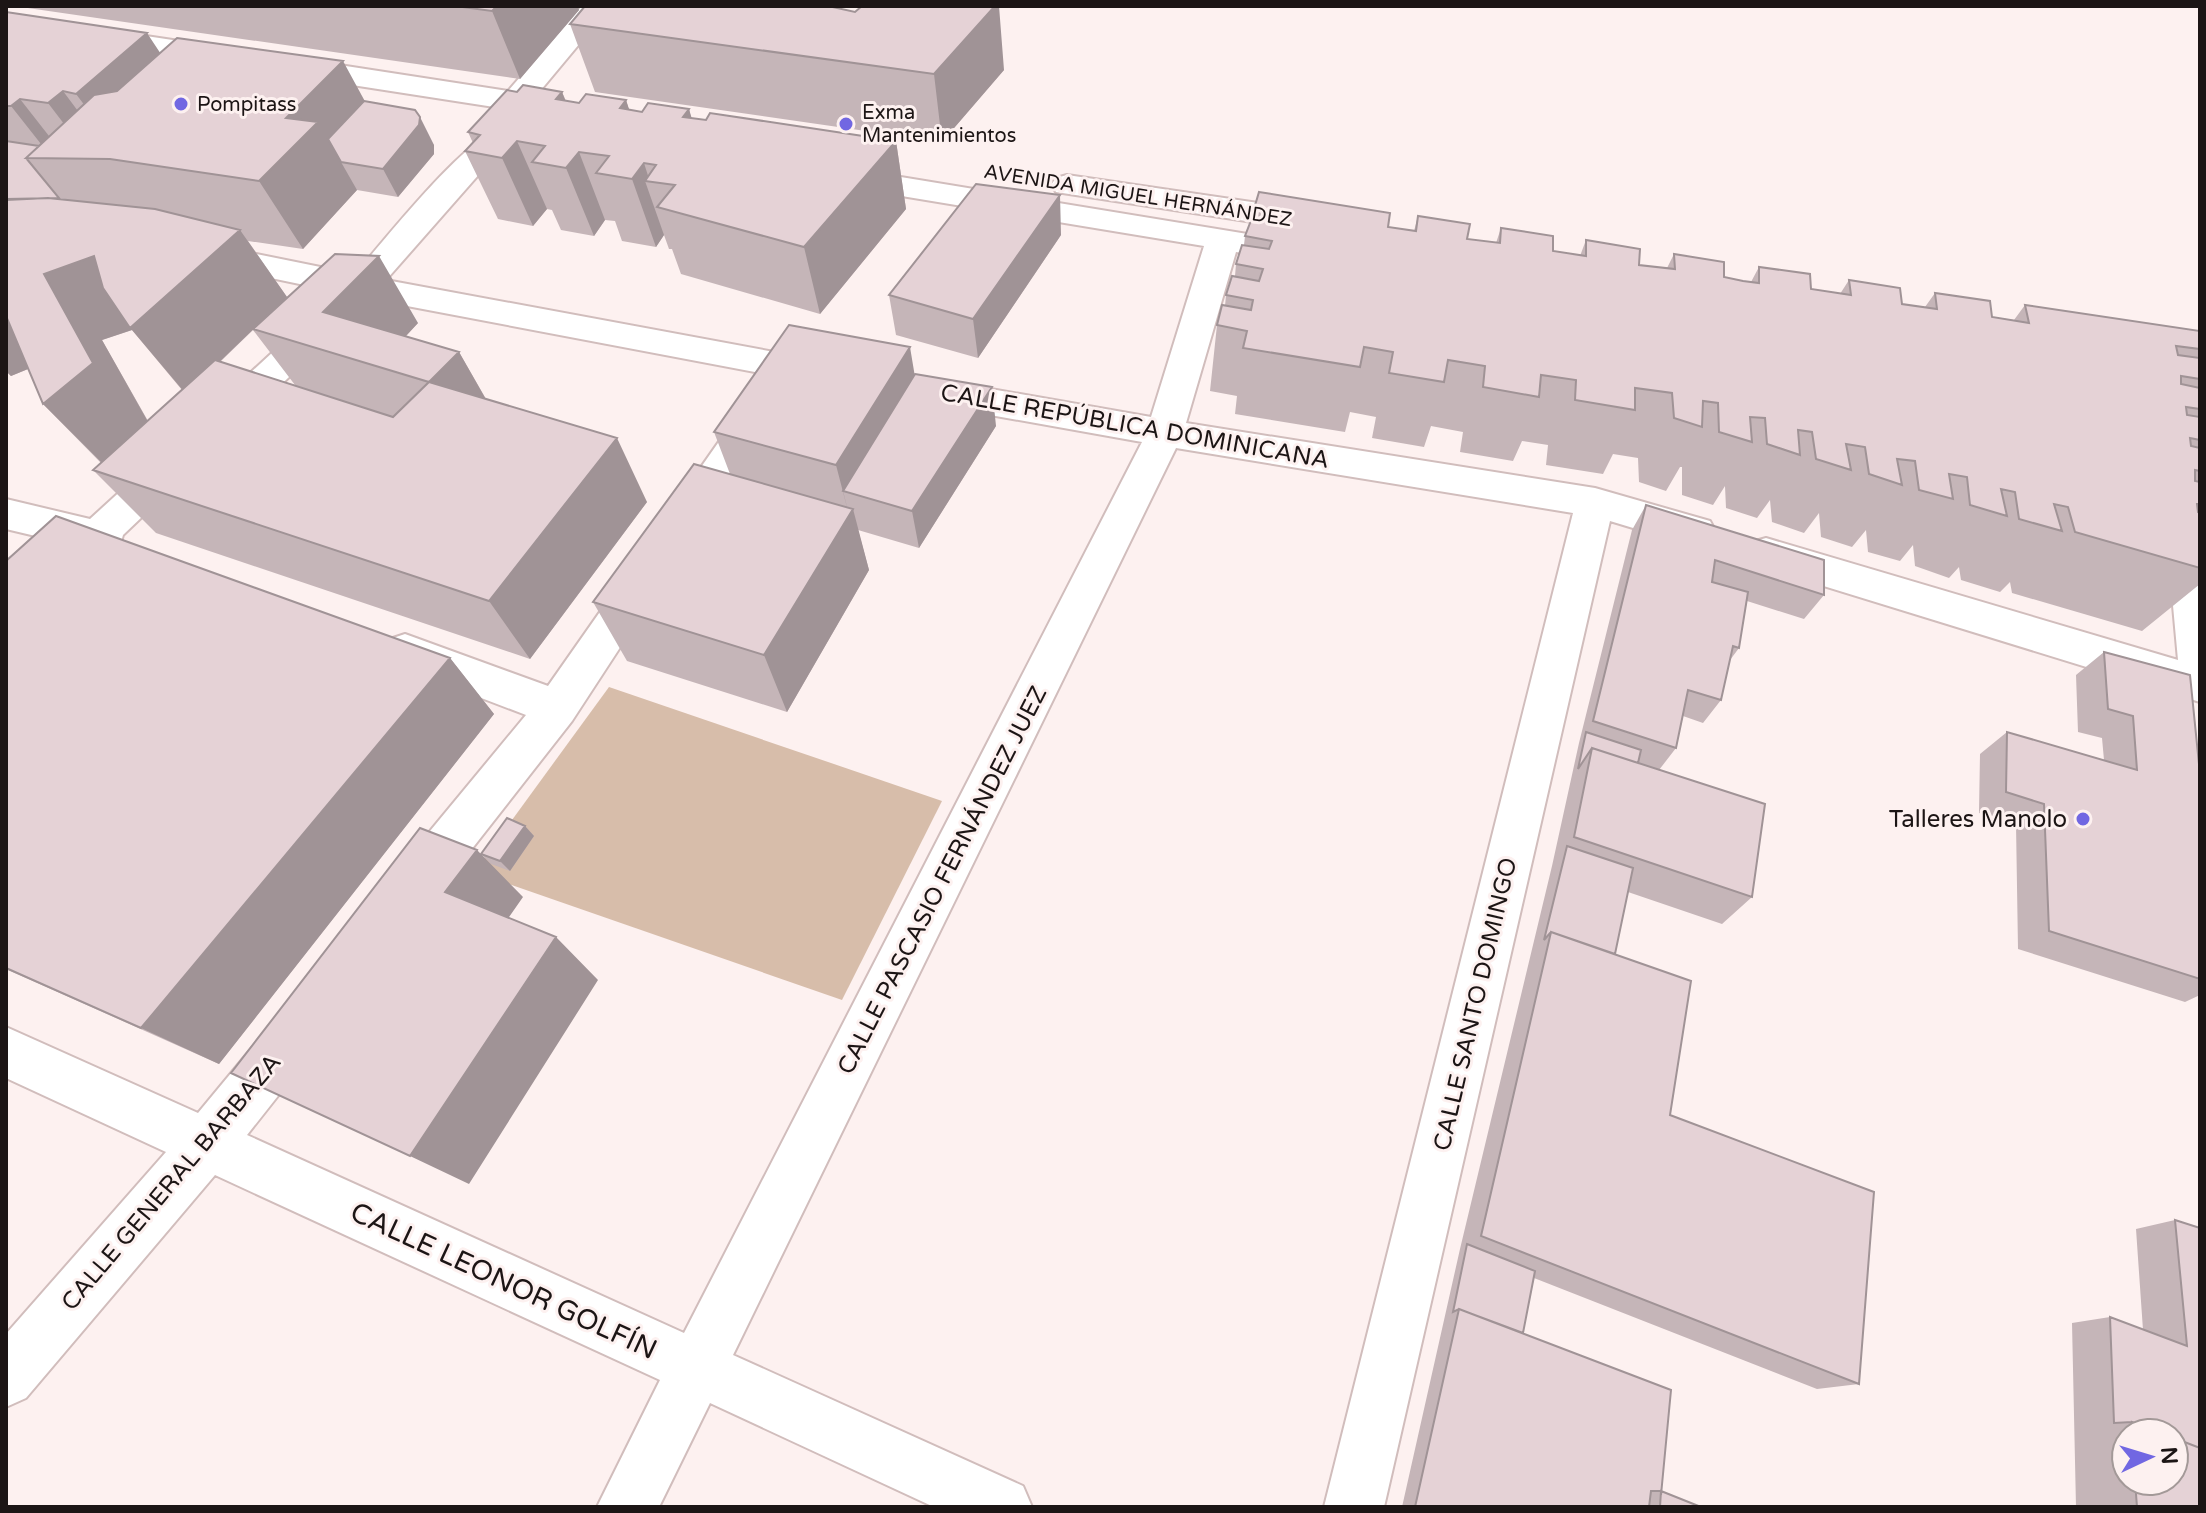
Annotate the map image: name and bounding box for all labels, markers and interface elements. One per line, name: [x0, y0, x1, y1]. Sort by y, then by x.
place label: Pompitass: [197, 93, 296, 117]
marker: Pompitass: [172, 95, 190, 113]
place label: Exma Mantenimientos: [862, 101, 1016, 148]
marker: Exma Mantenimientos: [837, 115, 855, 133]
street label: AVENIDA MIGUEL HERNÁNDEZ: [982, 159, 1294, 232]
street label: CALLE REPÚBLICA DOMINICANA: [938, 377, 1332, 475]
street label: CALLE PASCASIO FERNÁNDEZ JUEZ: [831, 681, 1053, 1079]
place label: Talleres Manolo: [1889, 805, 2067, 834]
marker: Talleres Manolo: [2074, 810, 2092, 828]
street label: CALLE SANTO DOMINGO: [1428, 855, 1523, 1154]
street label: CALLE GENERAL BARBAZA: [55, 1048, 287, 1317]
street label: CALLE LEONOR GOLFÍN: [345, 1195, 662, 1367]
north arrow: [2110, 1417, 2190, 1497]
text: N: [2155, 1446, 2183, 1465]

